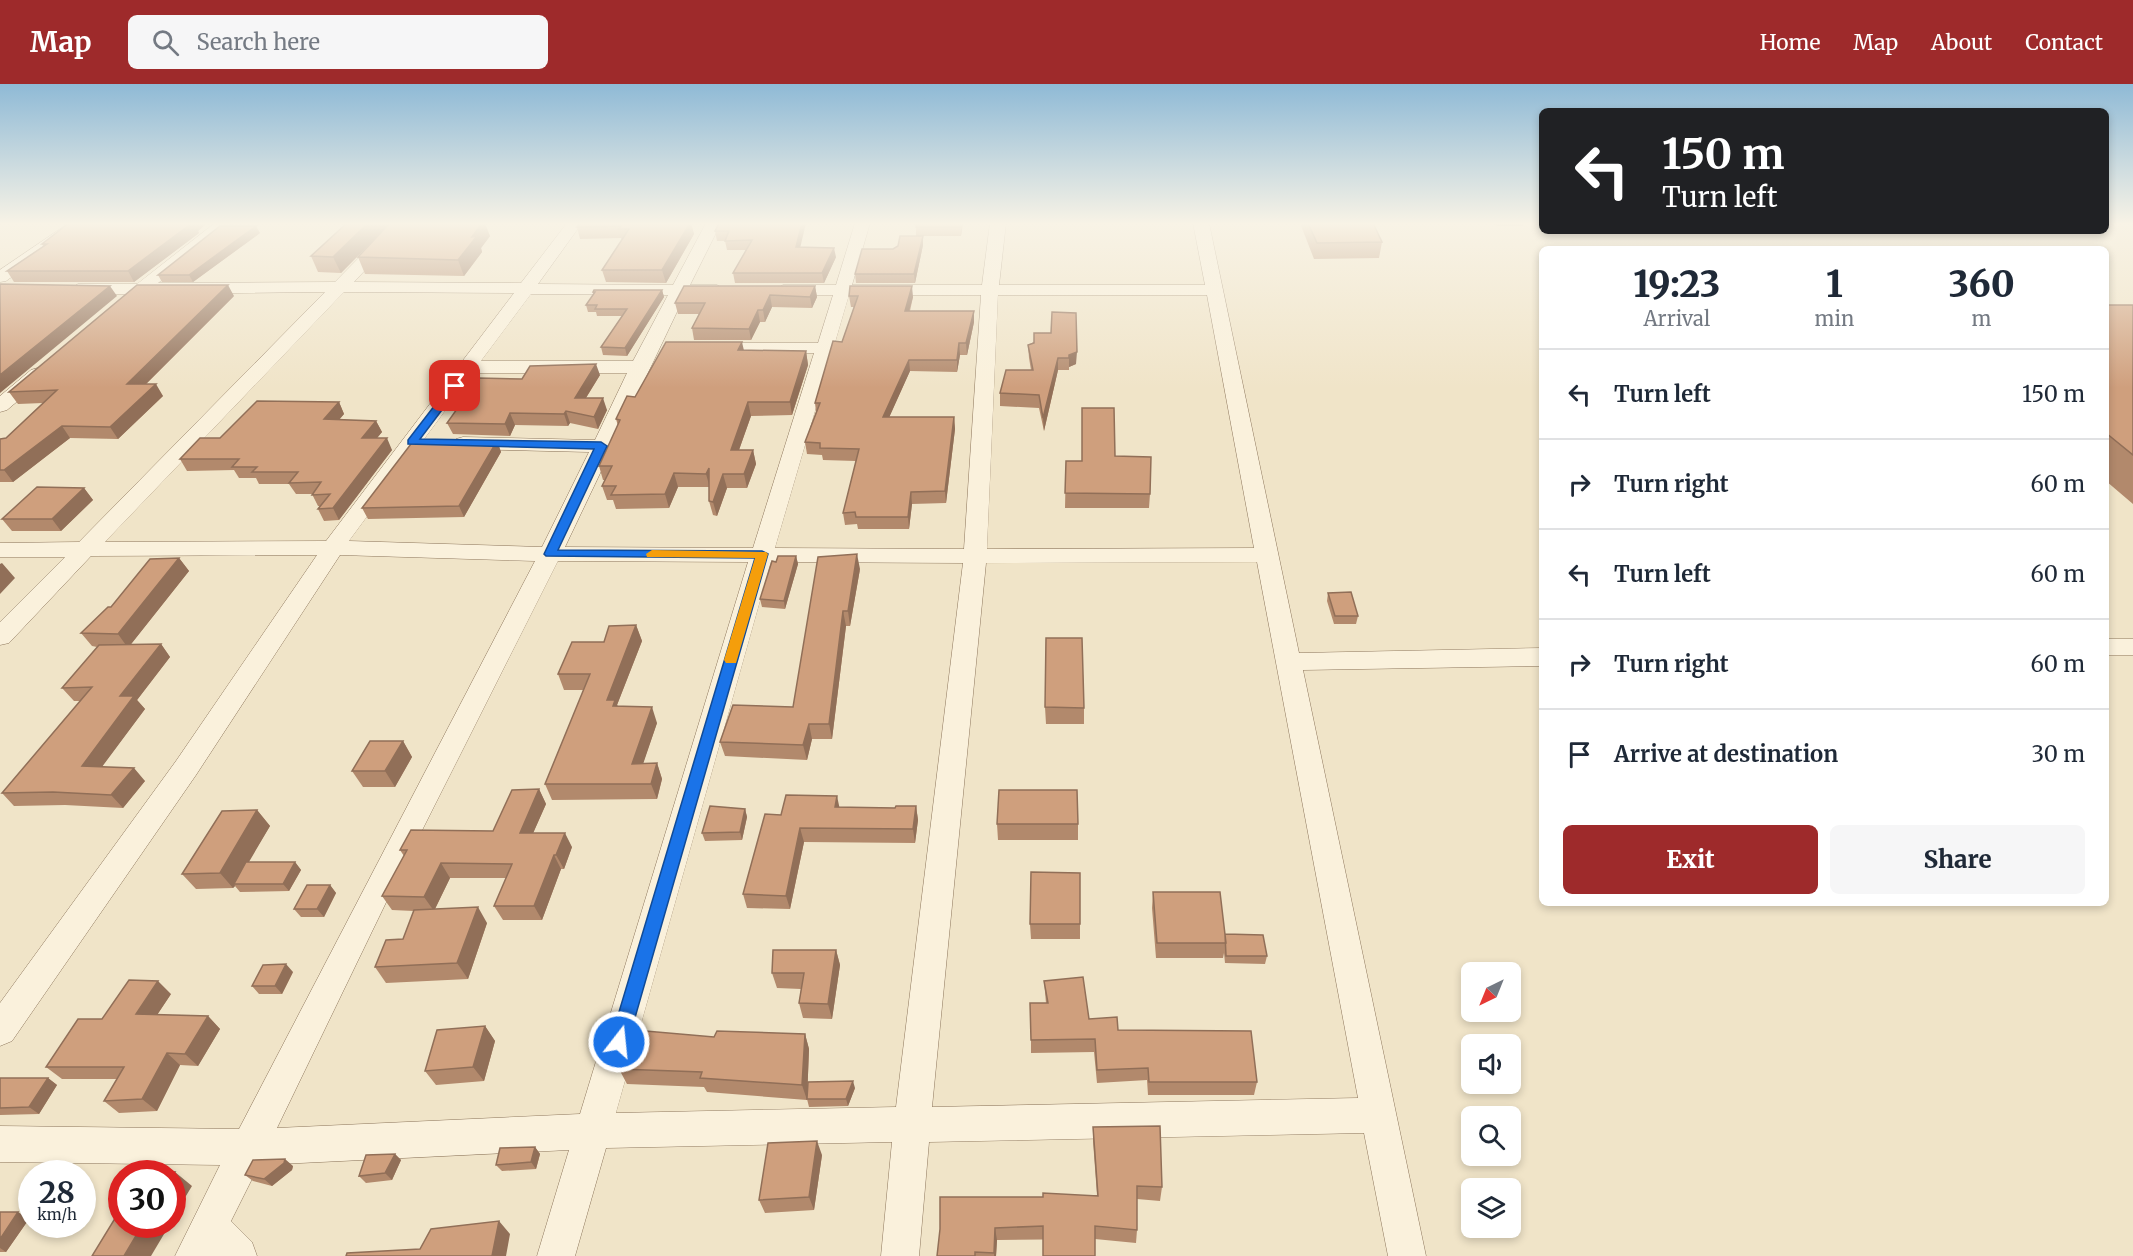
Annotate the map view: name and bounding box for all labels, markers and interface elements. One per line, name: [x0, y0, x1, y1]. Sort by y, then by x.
search box: [128, 15, 548, 69]
text: Map: [30, 24, 92, 60]
icon: search: [149, 26, 182, 59]
text: Search here: [197, 28, 320, 56]
text: Home: [1760, 29, 1820, 56]
text: Map: [1853, 29, 1898, 56]
text: About: [1931, 29, 1992, 56]
text: Contact: [2025, 29, 2103, 56]
text: 150 m: [1662, 128, 1784, 180]
icon: left: [1563, 132, 1641, 210]
text: Turn left: [1662, 180, 1777, 214]
text: 19:23: [1633, 262, 1720, 307]
text: 1: [1826, 262, 1843, 307]
text: 360: [1948, 262, 2015, 307]
text: Arrival: [1643, 306, 1710, 331]
text: min: [1815, 306, 1854, 331]
text: m: [1972, 306, 1991, 331]
pin: [429, 360, 480, 411]
icon: arrive: [438, 369, 471, 402]
icon: left: [1563, 378, 1596, 411]
text: Turn left: [1614, 380, 1711, 408]
text: 150 m: [2022, 380, 2085, 408]
icon: right: [1563, 468, 1596, 501]
text: Turn right: [1614, 470, 1728, 498]
text: 60 m: [2031, 470, 2085, 498]
icon: left: [1563, 558, 1596, 591]
text: Turn left: [1614, 560, 1711, 588]
text: 60 m: [2031, 560, 2085, 588]
icon: right: [1563, 648, 1596, 681]
text: Turn right: [1614, 650, 1728, 678]
text: 60 m: [2031, 650, 2085, 678]
icon: arrive: [1563, 738, 1596, 771]
text: Arrive at destination: [1614, 740, 1838, 768]
text: 30 m: [2031, 740, 2085, 768]
button: Exit: [1563, 825, 1818, 894]
button: Share: [1830, 825, 2085, 894]
north arrow: [1461, 962, 1521, 1022]
map controls: [1461, 962, 1521, 1238]
position arrow: [587, 1010, 651, 1074]
button: sound: [1461, 1034, 1521, 1094]
button: search: [1461, 1106, 1521, 1166]
speed limit sign: 30: [108, 1160, 186, 1238]
text: 28: [39, 1173, 75, 1211]
button: layers: [1461, 1178, 1521, 1238]
text: km/h: [37, 1205, 77, 1224]

